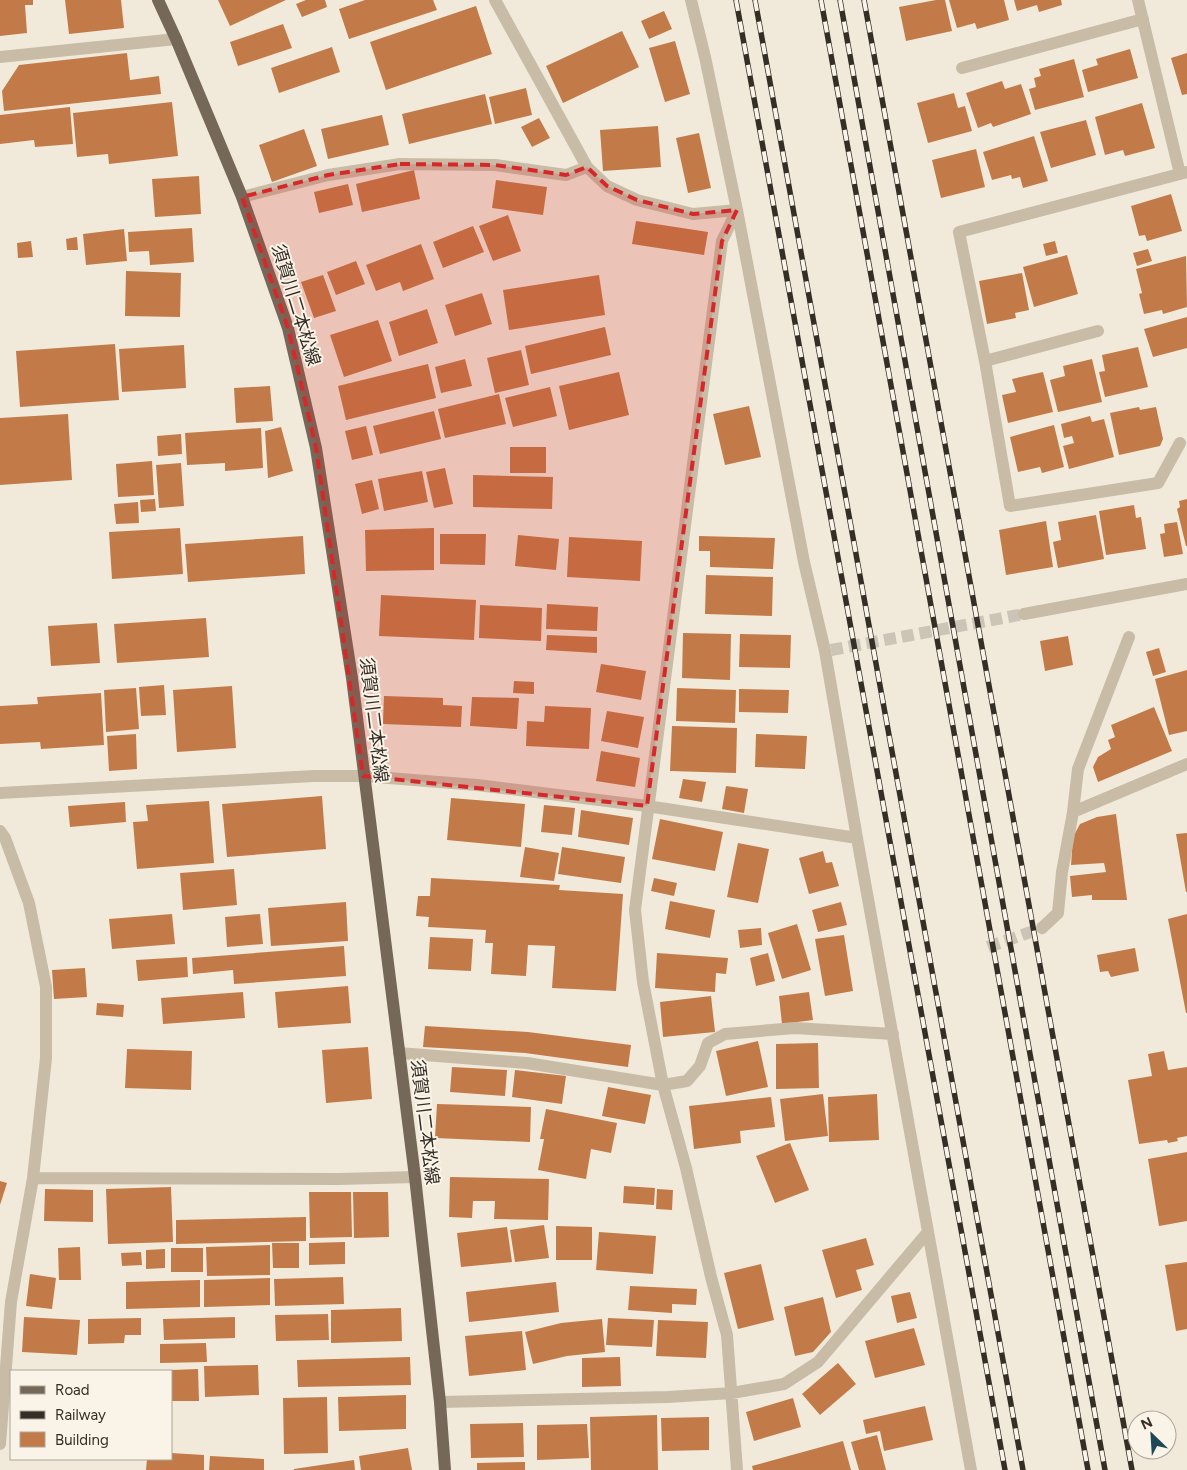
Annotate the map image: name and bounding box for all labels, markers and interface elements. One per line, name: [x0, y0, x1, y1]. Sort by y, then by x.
street label: 須賀川二本松線: [267, 242, 325, 368]
street label: 須賀川二本松線: [355, 656, 393, 784]
street label: 須賀川二本松線: [406, 1058, 444, 1186]
legend: [10, 1370, 172, 1460]
text: Road: [55, 1381, 90, 1399]
text: Railway: [55, 1406, 106, 1424]
north arrow: [1127, 1410, 1177, 1460]
text: N: [1138, 1414, 1155, 1434]
text: Building: [55, 1431, 109, 1449]

